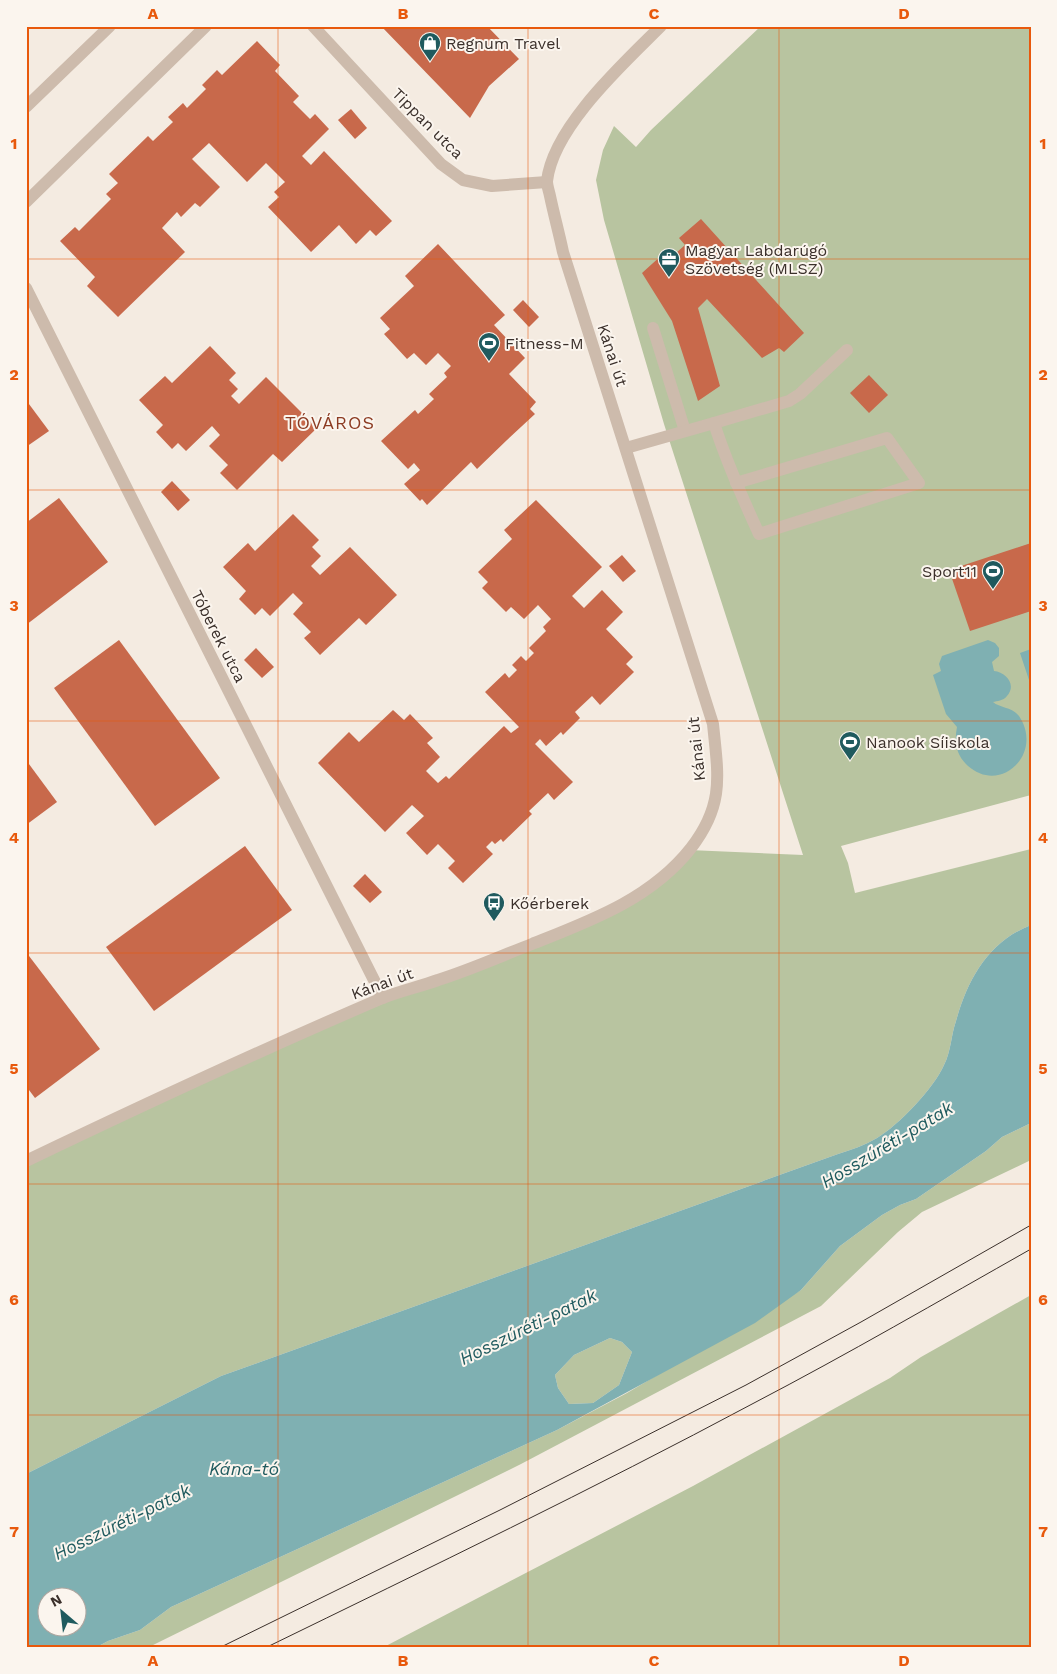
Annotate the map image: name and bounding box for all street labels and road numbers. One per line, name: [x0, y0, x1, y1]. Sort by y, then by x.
street label: Tippan utca: [388, 84, 467, 163]
street label: Kánai út: [594, 322, 632, 389]
street label: Tóberek utca: [187, 587, 250, 686]
street label: Kánai út: [684, 716, 709, 782]
street label: Kánai út: [349, 963, 416, 1003]

